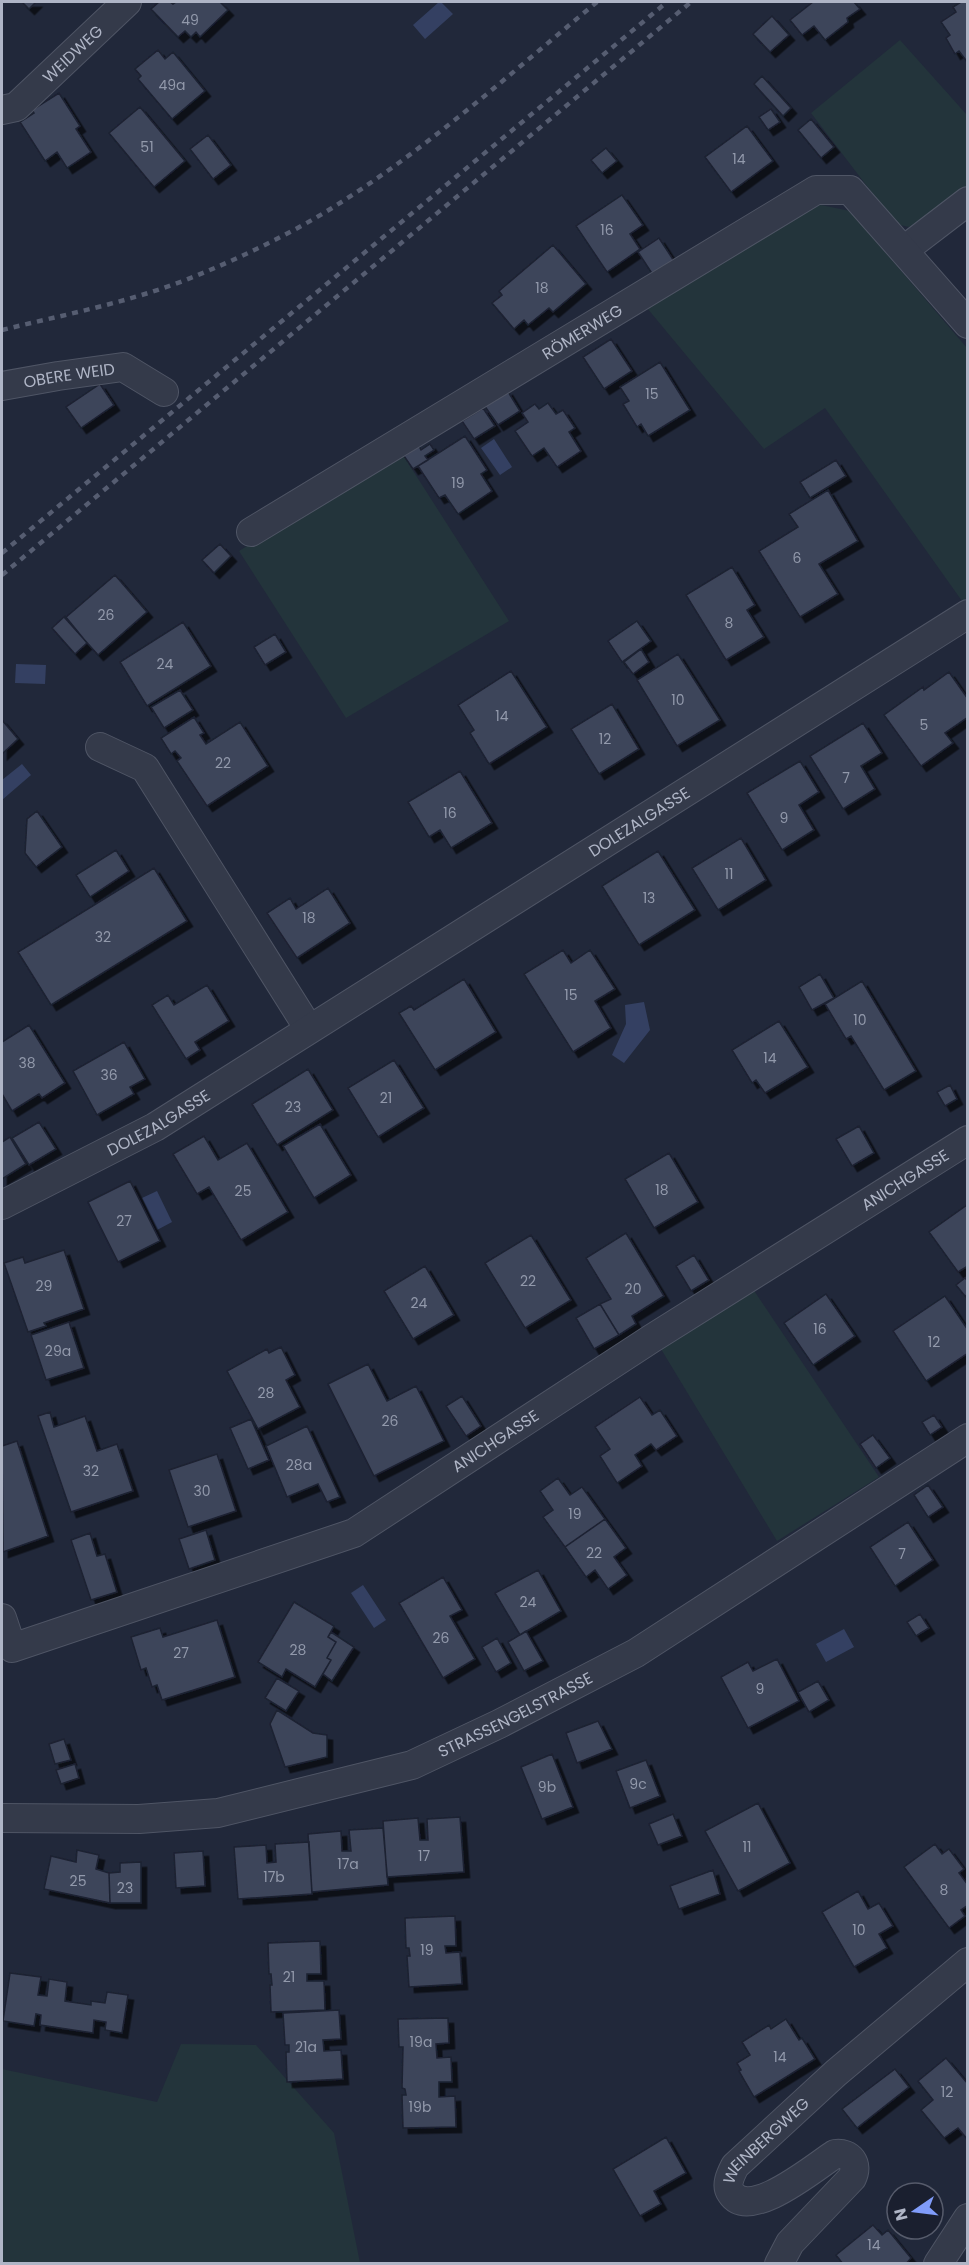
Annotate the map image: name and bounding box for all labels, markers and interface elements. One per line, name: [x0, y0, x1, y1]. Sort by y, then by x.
house number: 49: [181, 10, 199, 30]
street label: WEIDWEG: [37, 20, 108, 88]
house number: 49a: [158, 75, 186, 95]
house number: 51: [140, 137, 154, 157]
house number: 14: [732, 149, 746, 169]
house number: 16: [600, 220, 614, 240]
house number: 18: [535, 278, 549, 298]
street label: RÖMERWEG: [538, 299, 627, 365]
street label: OBERE WEID: [22, 357, 116, 394]
house number: 15: [645, 384, 659, 404]
house number: 19: [451, 473, 465, 493]
house number: 6: [793, 548, 802, 568]
house number: 26: [98, 605, 115, 625]
house number: 8: [725, 613, 734, 633]
house number: 24: [157, 654, 174, 674]
house number: 10: [671, 690, 685, 710]
house number: 14: [495, 706, 509, 726]
house number: 5: [920, 715, 928, 735]
house number: 12: [599, 729, 611, 749]
house number: 22: [215, 753, 231, 773]
house number: 7: [842, 768, 850, 788]
street label: DOLEZALGASSE: [584, 781, 694, 863]
house number: 16: [443, 803, 457, 823]
house number: 9: [780, 808, 788, 828]
house number: 11: [725, 864, 733, 884]
house number: 13: [643, 888, 655, 908]
house number: 18: [302, 908, 316, 928]
house number: 32: [95, 927, 111, 947]
house number: 15: [564, 985, 578, 1005]
house number: 10: [853, 1010, 867, 1030]
house number: 14: [763, 1048, 777, 1068]
house number: 38: [18, 1053, 36, 1073]
house number: 36: [100, 1065, 118, 1085]
street label: DOLEZALGASSE: [103, 1084, 215, 1162]
house number: 21: [380, 1088, 392, 1108]
house number: 23: [285, 1097, 301, 1117]
street label: ANICHGASSE: [857, 1144, 954, 1216]
house number: 18: [655, 1180, 669, 1200]
house number: 25: [235, 1181, 251, 1201]
house number: 27: [116, 1211, 132, 1231]
house number: 22: [520, 1271, 536, 1291]
house number: 29: [36, 1276, 52, 1296]
house number: 20: [625, 1279, 641, 1299]
house number: 24: [411, 1293, 428, 1313]
house number: 16: [813, 1319, 827, 1339]
house number: 12: [928, 1332, 940, 1352]
house number: 29a: [45, 1341, 71, 1361]
house number: 28: [258, 1383, 275, 1403]
street label: ANICHGASSE: [447, 1404, 543, 1478]
house number: 26: [382, 1411, 399, 1431]
house number: 28a: [286, 1455, 312, 1475]
house number: 32: [83, 1461, 99, 1481]
house number: 30: [193, 1481, 211, 1501]
house number: 19: [568, 1504, 582, 1524]
house number: 22: [586, 1543, 602, 1563]
house number: 7: [898, 1544, 906, 1564]
house number: 24: [520, 1592, 537, 1612]
house number: 26: [433, 1628, 450, 1648]
house number: 28: [290, 1640, 307, 1660]
house number: 27: [173, 1643, 189, 1663]
street label: STRASSENGELSTRASSE: [434, 1666, 597, 1763]
house number: 9: [756, 1679, 764, 1699]
house number: 9c: [629, 1774, 647, 1794]
house number: 9b: [538, 1777, 556, 1797]
house number: 11: [743, 1837, 751, 1857]
house number: 17: [418, 1846, 430, 1866]
house number: 17a: [337, 1854, 359, 1874]
house number: 17b: [263, 1867, 285, 1887]
house number: 25: [70, 1871, 86, 1891]
house number: 23: [117, 1878, 133, 1898]
house number: 8: [940, 1880, 949, 1900]
house number: 10: [852, 1920, 866, 1940]
house number: 19: [420, 1940, 434, 1960]
house number: 21: [283, 1967, 295, 1987]
house number: 19a: [410, 2032, 432, 2052]
house number: 21a: [295, 2037, 317, 2057]
house number: 14: [773, 2047, 787, 2067]
house number: 12: [941, 2082, 953, 2102]
street label: WEINBERGWEG: [717, 2092, 815, 2187]
house number: 19b: [409, 2097, 431, 2117]
north arrow: [885, 2181, 945, 2241]
text: N: [888, 2206, 914, 2223]
house number: 14: [867, 2235, 881, 2255]

